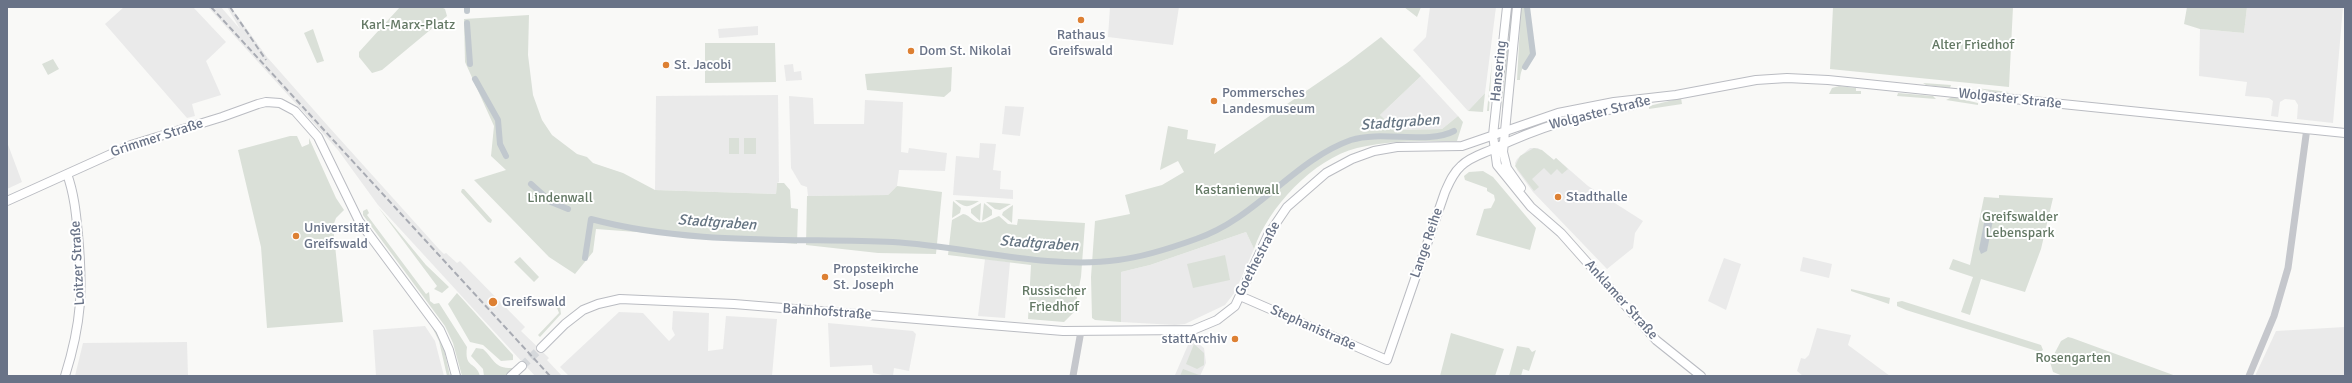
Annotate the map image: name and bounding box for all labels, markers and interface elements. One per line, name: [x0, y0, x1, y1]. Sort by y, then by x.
marker: Rathaus Greifswald: [1076, 15, 1086, 25]
park label: Karl-Marx-Platz: [361, 17, 455, 33]
place label: Rathaus Greifswald: [1049, 27, 1113, 60]
park label: Alter Friedhof: [1932, 37, 2014, 53]
street label: Hansering: [1487, 40, 1511, 102]
place label: Dom St. Nikolai: [919, 43, 1011, 59]
marker: Dom St. Nikolai: [906, 46, 916, 56]
place label: St. Jacobi: [674, 57, 731, 73]
marker: St. Jacobi: [661, 60, 671, 70]
place label: Pommersches Landesmuseum: [1222, 85, 1315, 118]
street label: Wolgaster Straße: [1957, 85, 2063, 113]
street label: Wolgaster Straße: [1548, 92, 1652, 134]
marker: Pommersches Landesmuseum: [1209, 96, 1219, 106]
water label: Stadtgraben: [1360, 111, 1440, 135]
street label: Grimmer Straße: [109, 115, 205, 161]
park label: Kastanienwall: [1195, 182, 1279, 198]
place label: Stadthalle: [1566, 189, 1628, 205]
park label: Lindenwall: [527, 190, 593, 206]
marker: Stadthalle: [1553, 192, 1563, 202]
street label: Lange Reihe: [1407, 206, 1447, 280]
park label: Greifswalder Lebenspark: [1982, 209, 2058, 242]
water label: Stadtgraben: [677, 211, 757, 235]
street label: Goethestraße: [1232, 219, 1284, 299]
street label: Loitzer Straße: [67, 220, 89, 306]
place label: Universität Greifswald: [304, 220, 370, 252]
marker: Universität Greifswald: [291, 231, 301, 241]
water label: Stadtgraben: [999, 232, 1079, 256]
street label: Anklamer Straße: [1581, 257, 1661, 343]
place label: Propsteikirche St. Joseph: [833, 261, 919, 294]
marker: Propsteikirche St. Joseph: [820, 272, 830, 282]
park label: Russischer Friedhof: [1022, 283, 1086, 316]
place label: Greifswald: [502, 294, 566, 310]
marker: Greifswald: [487, 296, 499, 308]
street label: Bahnhofstraße: [782, 301, 872, 323]
street label: Stephanistraße: [1268, 302, 1358, 354]
place label: stattArchiv: [1162, 331, 1227, 347]
marker: stattArchiv: [1230, 334, 1240, 344]
park label: Rosengarten: [2035, 350, 2111, 366]

